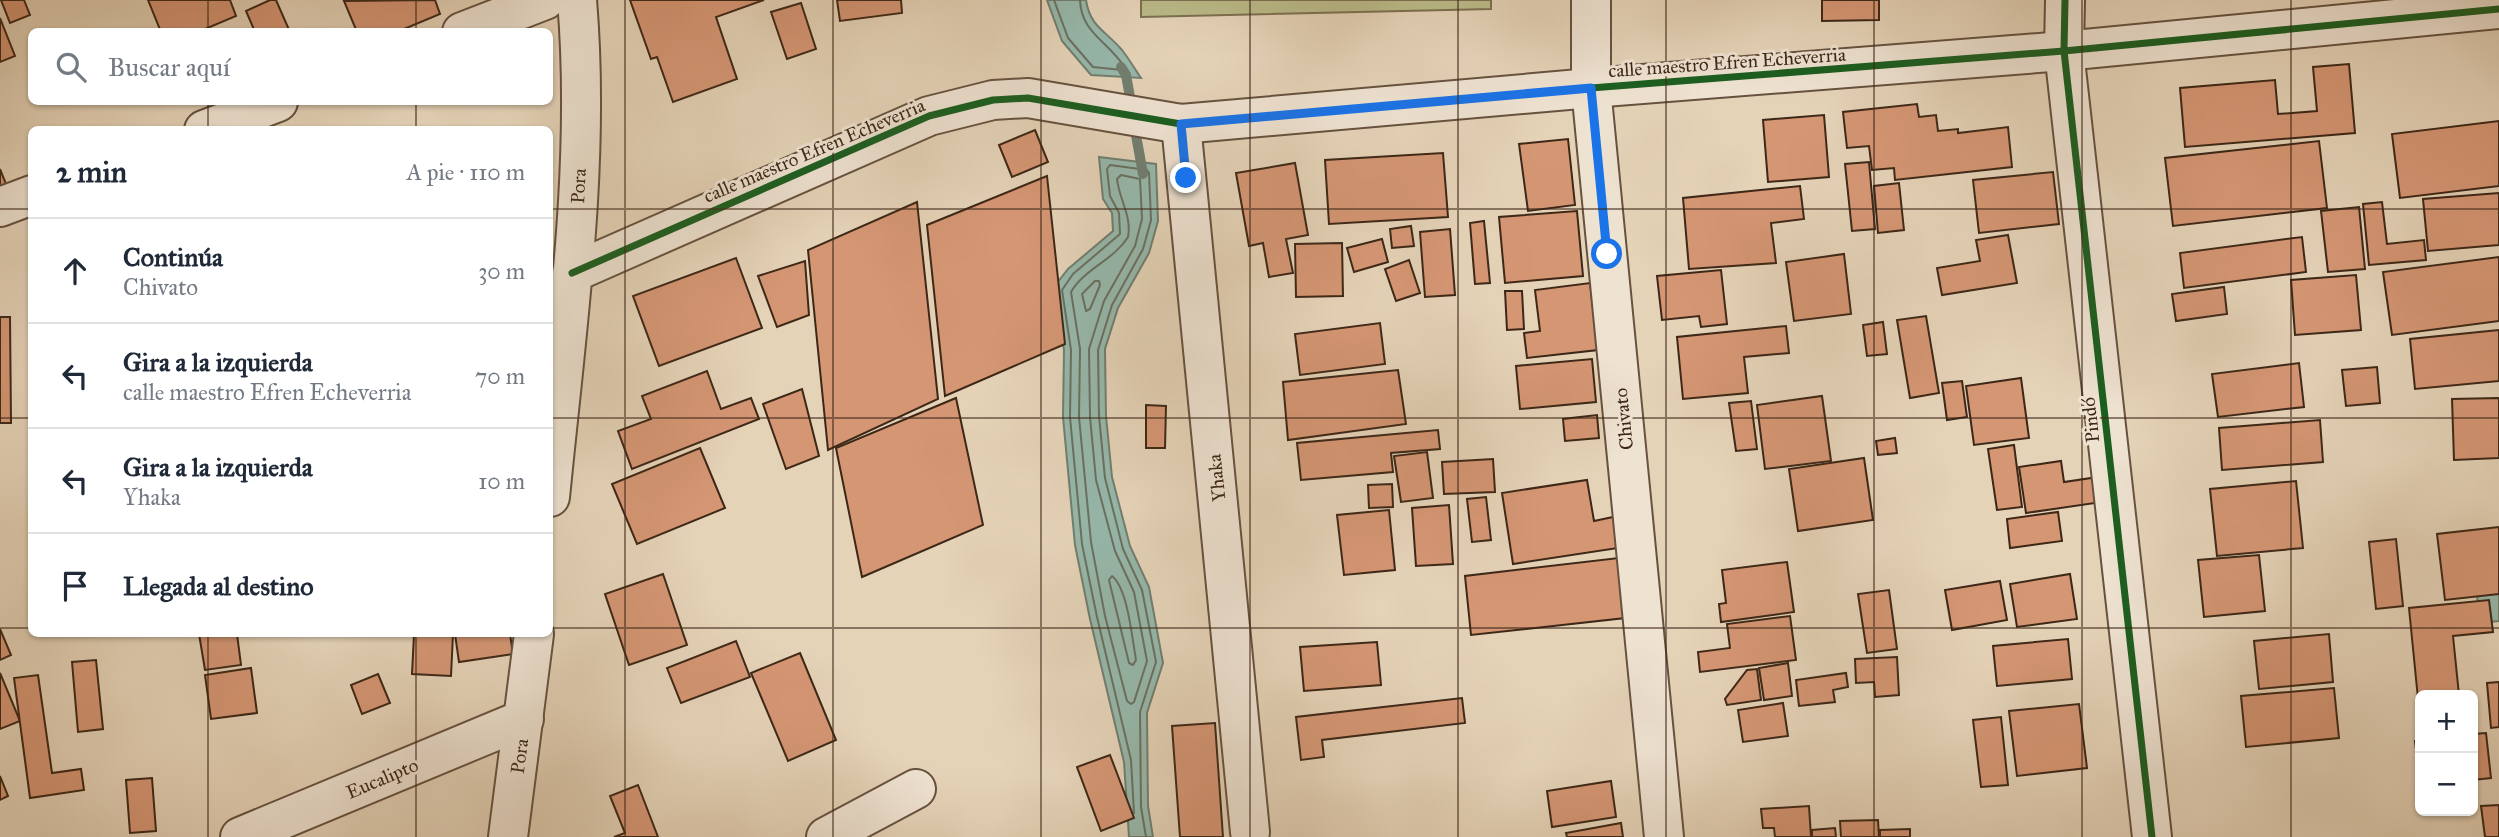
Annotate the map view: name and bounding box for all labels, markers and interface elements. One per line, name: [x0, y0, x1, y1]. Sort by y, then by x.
search box: [28, 28, 553, 105]
street label: calle maestro Efren Echeverria: [1607, 43, 1848, 82]
icon: search: [52, 48, 90, 86]
text: Buscar aquí: [108, 51, 230, 83]
street label: calle maestro Efren Echeverria: [700, 93, 929, 208]
text: 2 min: [56, 154, 127, 190]
text: A pie · 110 m: [407, 158, 525, 186]
route end: [1170, 162, 1201, 193]
street label: Pora: [566, 167, 591, 204]
route start: [1591, 238, 1622, 269]
text: Continúa: [123, 241, 223, 273]
icon: ahead: [56, 252, 94, 290]
text: 30 m: [478, 257, 525, 285]
text: Chivato: [123, 273, 198, 301]
text: Gira a la izquierda: [123, 346, 313, 378]
icon: left: [56, 357, 94, 395]
text: 70 m: [475, 362, 525, 390]
text: calle maestro Efren Echeverria: [123, 378, 411, 406]
street label: Chivato: [1609, 387, 1638, 451]
street label: Pindó: [2077, 396, 2104, 444]
text: Gira a la izquierda: [123, 451, 313, 483]
street label: Yhaka: [1202, 452, 1230, 503]
icon: left: [56, 462, 94, 500]
text: 10 m: [478, 467, 525, 495]
text: Yhaka: [123, 483, 181, 511]
icon: arrive: [56, 567, 94, 605]
text: Llegada al destino: [123, 570, 314, 602]
map controls: [2415, 690, 2478, 816]
button: +: [2415, 690, 2478, 753]
street label: Pora: [506, 736, 533, 775]
street label: Eucalipto: [343, 753, 422, 804]
button: −: [2415, 753, 2478, 816]

